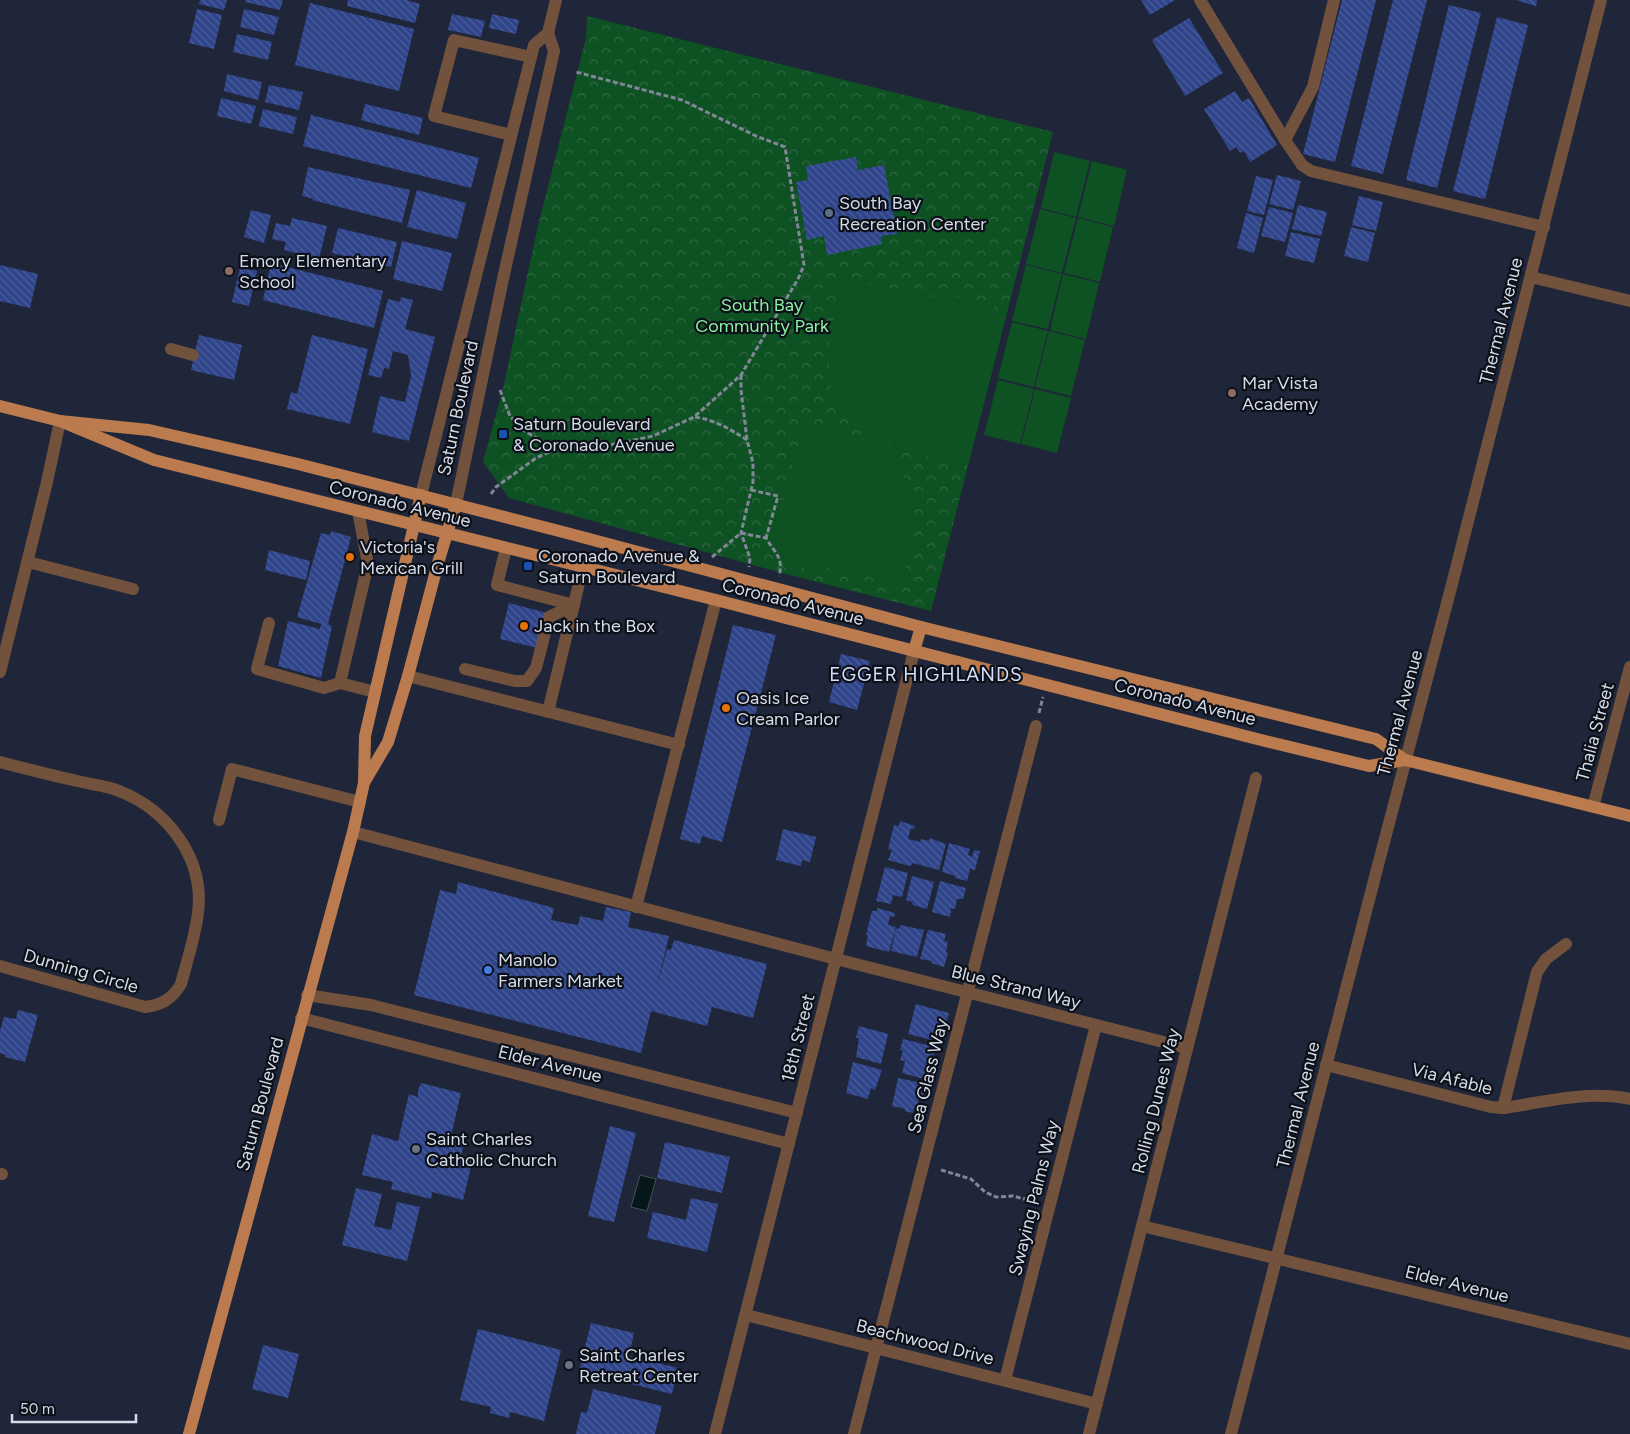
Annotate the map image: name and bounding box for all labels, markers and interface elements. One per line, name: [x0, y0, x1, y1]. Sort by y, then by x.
place label: South Bay Recreation Center: [839, 192, 986, 235]
marker: South Bay Recreation Center: [823, 207, 835, 219]
place label: Emory Elementary School: [239, 250, 387, 293]
street label: Thermal Avenue: [1475, 255, 1527, 387]
marker: Emory Elementary School: [223, 265, 235, 277]
park label: South Bay Community Park: [695, 294, 829, 337]
street label: Saturn Boulevard: [433, 338, 483, 478]
place label: Mar Vista Academy: [1242, 372, 1319, 415]
marker: Mar Vista Academy: [1226, 387, 1238, 399]
place label: Saturn Boulevard & Coronado Avenue: [513, 413, 675, 456]
marker: Saturn Boulevard & Coronado Avenue: [497, 428, 509, 440]
street label: Coronado Avenue: [327, 476, 473, 532]
place label: Victoria's Mexican Grill: [360, 536, 463, 579]
place label: Coronado Avenue & Saturn Boulevard: [538, 545, 700, 588]
marker: Victoria's Mexican Grill: [344, 551, 356, 563]
marker: Coronado Avenue & Saturn Boulevard: [522, 560, 534, 572]
street label: Coronado Avenue: [720, 574, 866, 630]
place label: Jack in the Box: [534, 615, 655, 637]
marker: Jack in the Box: [518, 620, 530, 632]
street label: Thermal Avenue: [1373, 647, 1427, 778]
district label: EGGER HIGHLANDS: [829, 663, 1023, 686]
street label: Coronado Avenue: [1112, 674, 1258, 730]
street label: Thalia Street: [1571, 680, 1619, 784]
place label: Oasis Ice Cream Parlor: [736, 687, 840, 730]
marker: Oasis Ice Cream Parlor: [720, 702, 732, 714]
street label: Dunning Circle: [21, 944, 141, 998]
place label: Manolo Farmers Market: [498, 949, 623, 992]
street label: Blue Strand Way: [949, 960, 1083, 1014]
marker: Manolo Farmers Market: [482, 964, 494, 976]
street label: 18th Street: [776, 991, 820, 1084]
street label: Sea Glass Way: [903, 1016, 953, 1136]
street label: Rolling Dunes Way: [1127, 1026, 1185, 1176]
street label: Saturn Boulevard: [232, 1035, 288, 1173]
street label: Thermal Avenue: [1272, 1039, 1324, 1171]
street label: Elder Avenue: [496, 1040, 604, 1088]
street label: Via Afable: [1409, 1058, 1495, 1100]
street label: Swaying Palms Way: [1004, 1118, 1064, 1278]
place label: Saint Charles Catholic Church: [426, 1128, 557, 1171]
marker: Saint Charles Catholic Church: [410, 1143, 422, 1155]
street label: Elder Avenue: [1403, 1260, 1511, 1308]
street label: Beachwood Drive: [854, 1314, 996, 1370]
place label: Saint Charles Retreat Center: [579, 1344, 699, 1387]
marker: Saint Charles Retreat Center: [563, 1359, 575, 1371]
scale bar: [12, 1392, 136, 1424]
text: 50 m: [20, 1400, 55, 1418]

